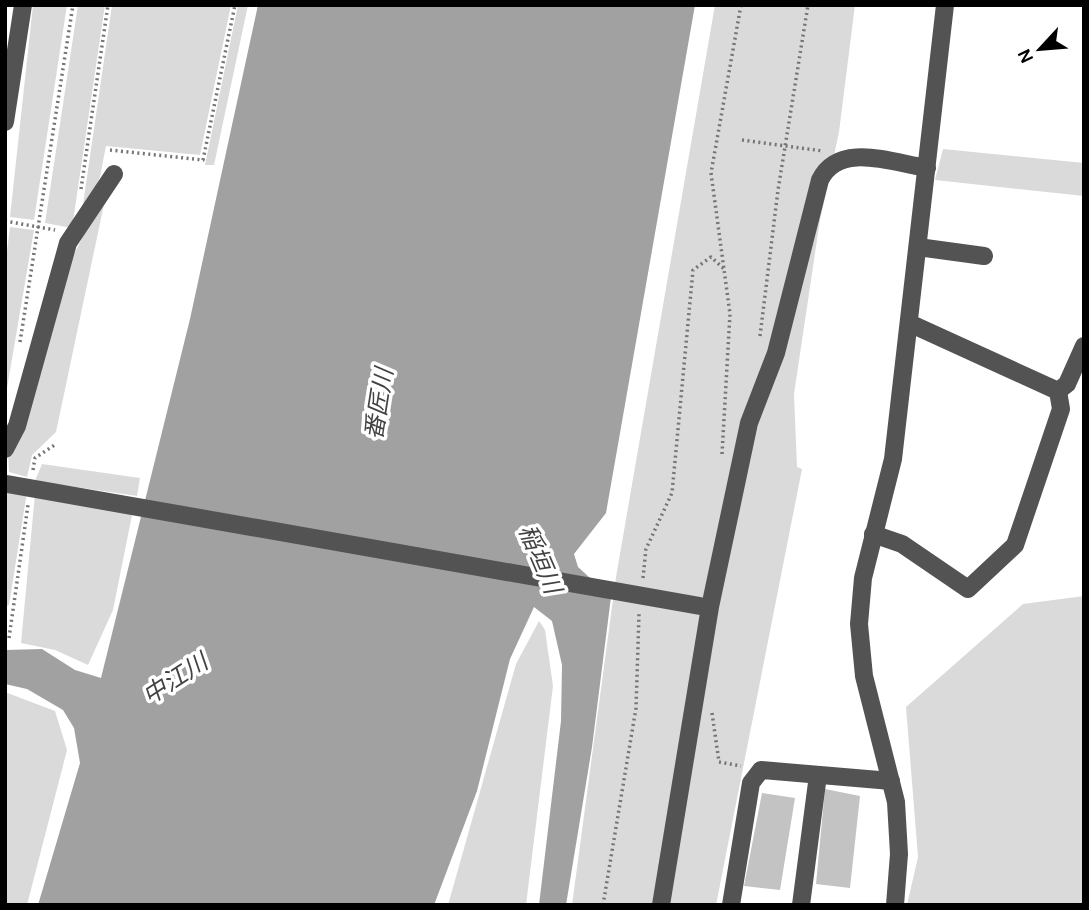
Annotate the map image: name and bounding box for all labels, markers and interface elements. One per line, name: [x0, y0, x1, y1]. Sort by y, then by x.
north arrow: [1005, 14, 1075, 84]
text: N: [1013, 45, 1038, 67]
water label: 番匠川: [360, 363, 399, 442]
water label: 稲垣川: [513, 520, 568, 600]
water label: 中江川: [137, 646, 215, 710]

